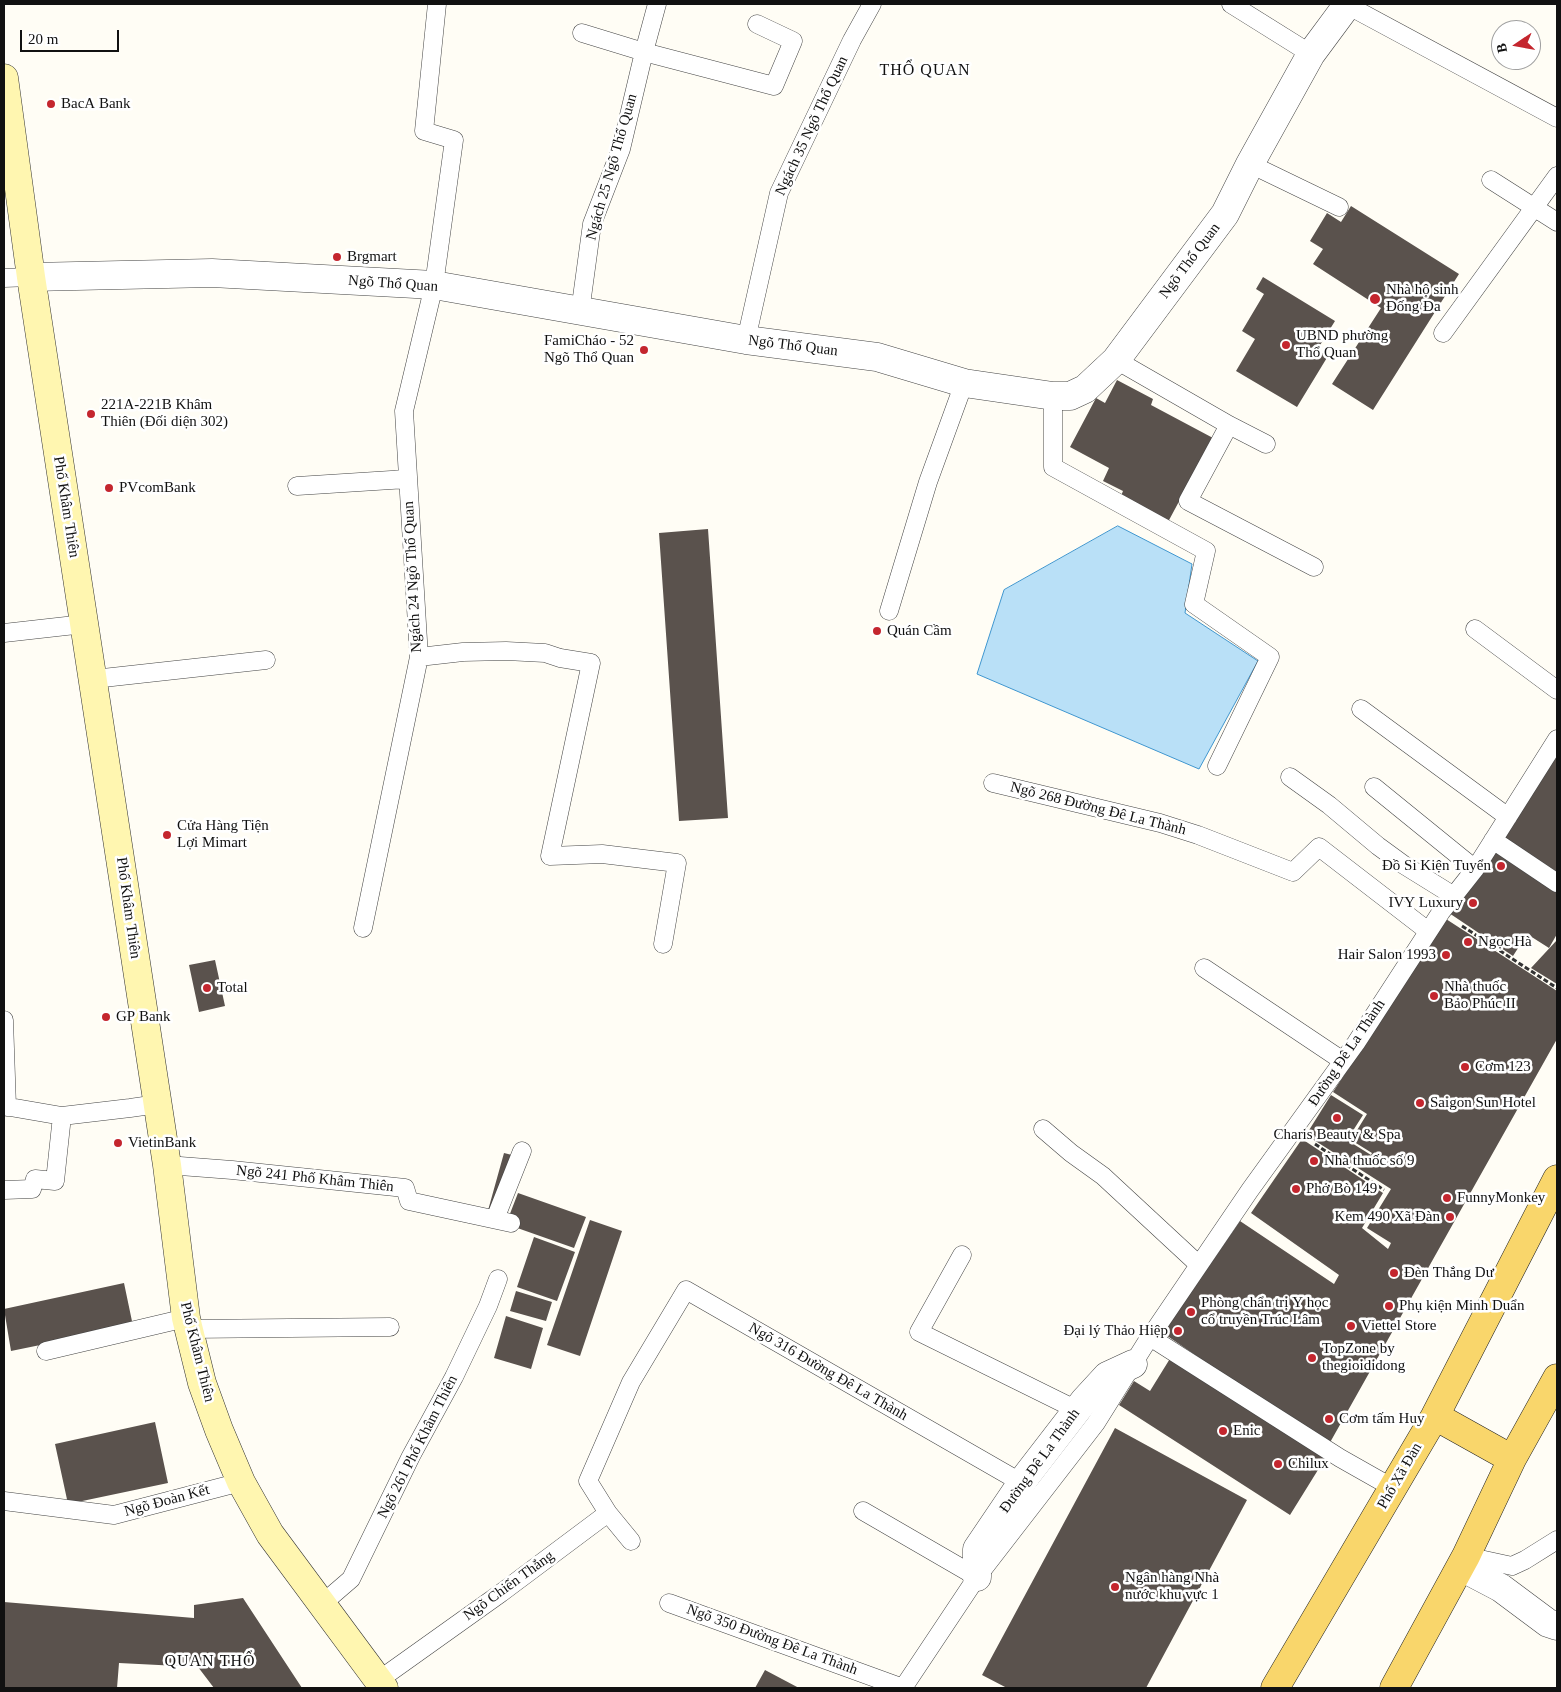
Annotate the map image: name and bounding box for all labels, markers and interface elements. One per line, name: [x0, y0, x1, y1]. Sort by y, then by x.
scale bar: [22, 20, 121, 52]
north arrow: [1491, 20, 1541, 70]
text: 20 m: [28, 31, 58, 47]
text: B: [1494, 42, 1510, 54]
street label: Ngách 35 Ngõ Thổ Quan: [772, 53, 852, 199]
district label: THỔ QUAN: [878, 61, 972, 81]
street label: Ngách 25 Ngõ Thổ Quan: [582, 92, 642, 242]
place label: BacA Bank: [61, 95, 131, 113]
marker: BacA Bank: [45, 98, 57, 110]
street label: Ngõ Thổ Quan: [1156, 220, 1224, 302]
place label: Brgmart: [347, 248, 397, 266]
marker: Brgmart: [331, 251, 343, 263]
street label: Ngõ Thổ Quan: [347, 272, 439, 296]
place label: Nhà hộ sinh Đống Đa: [1386, 281, 1458, 316]
marker: Nhà hộ sinh Đống Đa: [1368, 292, 1382, 306]
place label: UBND phường Thổ Quan: [1296, 327, 1388, 362]
place label: FamiCháo - 52 Ngõ Thổ Quan: [544, 332, 634, 367]
street label: Ngõ Thổ Quan: [747, 332, 839, 360]
marker: UBND phường Thổ Quan: [1280, 339, 1292, 351]
marker: FamiCháo - 52 Ngõ Thổ Quan: [638, 344, 650, 356]
place label: 221A-221B Khâm Thiên (Đối diện 302): [101, 396, 228, 431]
marker: 221A-221B Khâm Thiên (Đối diện 302): [85, 408, 97, 420]
street label: Phố Khâm Thiên: [49, 455, 83, 559]
place label: PVcomBank: [119, 479, 196, 497]
marker: PVcomBank: [103, 482, 115, 494]
street label: Ngách 24 Ngõ Thổ Quan: [400, 501, 426, 653]
place label: Quán Cầm: [887, 622, 952, 640]
marker: Quán Cầm: [871, 625, 883, 637]
street label: Ngõ 268 Đường Đê La Thành: [1008, 778, 1188, 840]
place label: Cửa Hàng Tiện Lợi Mimart: [177, 817, 269, 852]
marker: Cửa Hàng Tiện Lợi Mimart: [161, 829, 173, 841]
street label: Phố Khâm Thiên: [112, 856, 144, 960]
place label: Đồ Si Kiện Tuyển: [1382, 857, 1491, 875]
marker: Đồ Si Kiện Tuyển: [1495, 860, 1507, 872]
place label: IVY Luxury: [1388, 894, 1463, 912]
marker: IVY Luxury: [1467, 897, 1479, 909]
place label: Ngọc Hà: [1478, 933, 1532, 951]
marker: Ngọc Hà: [1462, 936, 1474, 948]
place label: Hair Salon 1993: [1338, 946, 1436, 964]
marker: Hair Salon 1993: [1440, 949, 1452, 961]
place label: Nhà thuốc Bảo Phúc II: [1444, 978, 1516, 1013]
place label: Total: [217, 979, 248, 997]
marker: Total: [201, 982, 213, 994]
marker: Nhà thuốc Bảo Phúc II: [1428, 990, 1440, 1002]
street label: Đường Đê La Thành: [1305, 996, 1389, 1110]
place label: GP Bank: [116, 1008, 171, 1026]
marker: GP Bank: [100, 1011, 112, 1023]
place label: Cơm 123: [1475, 1058, 1531, 1076]
marker: Cơm 123: [1459, 1061, 1471, 1073]
place label: Saigon Sun Hotel: [1430, 1094, 1536, 1112]
marker: Saigon Sun Hotel: [1414, 1097, 1426, 1109]
marker: Charis Beauty & Spa: [1331, 1112, 1343, 1124]
place label: Charis Beauty & Spa: [1273, 1126, 1401, 1144]
place label: VietinBank: [128, 1134, 196, 1152]
marker: VietinBank: [112, 1137, 124, 1149]
place label: Nhà thuốc số 9: [1324, 1152, 1414, 1170]
marker: Nhà thuốc số 9: [1308, 1155, 1320, 1167]
street label: Ngõ 241 Phố Khâm Thiên: [235, 1162, 395, 1196]
place label: Phở Bò 149: [1306, 1180, 1377, 1198]
marker: Phở Bò 149: [1290, 1183, 1302, 1195]
place label: FunnyMonkey: [1457, 1189, 1545, 1207]
marker: FunnyMonkey: [1441, 1192, 1453, 1204]
place label: Kem 490 Xã Đàn: [1335, 1208, 1440, 1226]
marker: Kem 490 Xã Đàn: [1444, 1211, 1456, 1223]
place label: Đèn Thắng Dư: [1404, 1264, 1494, 1282]
marker: Đèn Thắng Dư: [1388, 1267, 1400, 1279]
place label: Phòng chẩn trị Y học cổ truyền Trúc Lâm: [1201, 1294, 1328, 1329]
place label: Phụ kiện Minh Duẩn: [1399, 1297, 1524, 1315]
street label: Phố Khâm Thiên: [176, 1300, 218, 1404]
marker: Phụ kiện Minh Duẩn: [1383, 1300, 1395, 1312]
marker: Phòng chẩn trị Y học cổ truyền Trúc Lâm: [1185, 1306, 1197, 1318]
place label: Viettel Store: [1361, 1317, 1436, 1335]
street label: Ngõ 316 Đường Đê La Thành: [745, 1319, 911, 1425]
marker: Viettel Store: [1345, 1320, 1357, 1332]
place label: Đại lý Thảo Hiệp: [1063, 1322, 1168, 1340]
marker: Đại lý Thảo Hiệp: [1172, 1325, 1184, 1337]
place label: TopZone by thegioididong: [1322, 1340, 1405, 1375]
marker: TopZone by thegioididong: [1306, 1352, 1318, 1364]
street label: Ngõ 261 Phố Khâm Thiên: [374, 1372, 462, 1522]
street label: Đường Đê La Thành: [996, 1405, 1084, 1517]
place label: Cơm tấm Huy: [1339, 1410, 1424, 1428]
marker: Cơm tấm Huy: [1323, 1413, 1335, 1425]
place label: Enic: [1233, 1422, 1260, 1440]
marker: Enic: [1217, 1425, 1229, 1437]
street label: Phố Xã Đàn: [1374, 1440, 1426, 1512]
place label: Chilux: [1288, 1455, 1329, 1473]
marker: Chilux: [1272, 1458, 1284, 1470]
street label: Ngõ Đoàn Kết: [122, 1481, 212, 1521]
street label: Ngõ Chiến Thắng: [460, 1547, 558, 1625]
place label: Ngân hàng Nhà nước khu vực 1: [1125, 1569, 1219, 1604]
marker: Ngân hàng Nhà nước khu vực 1: [1109, 1581, 1121, 1593]
street label: Ngõ 350 Đường Đê La Thành: [684, 1601, 860, 1679]
district label: QUAN THỔ: [163, 1652, 257, 1672]

